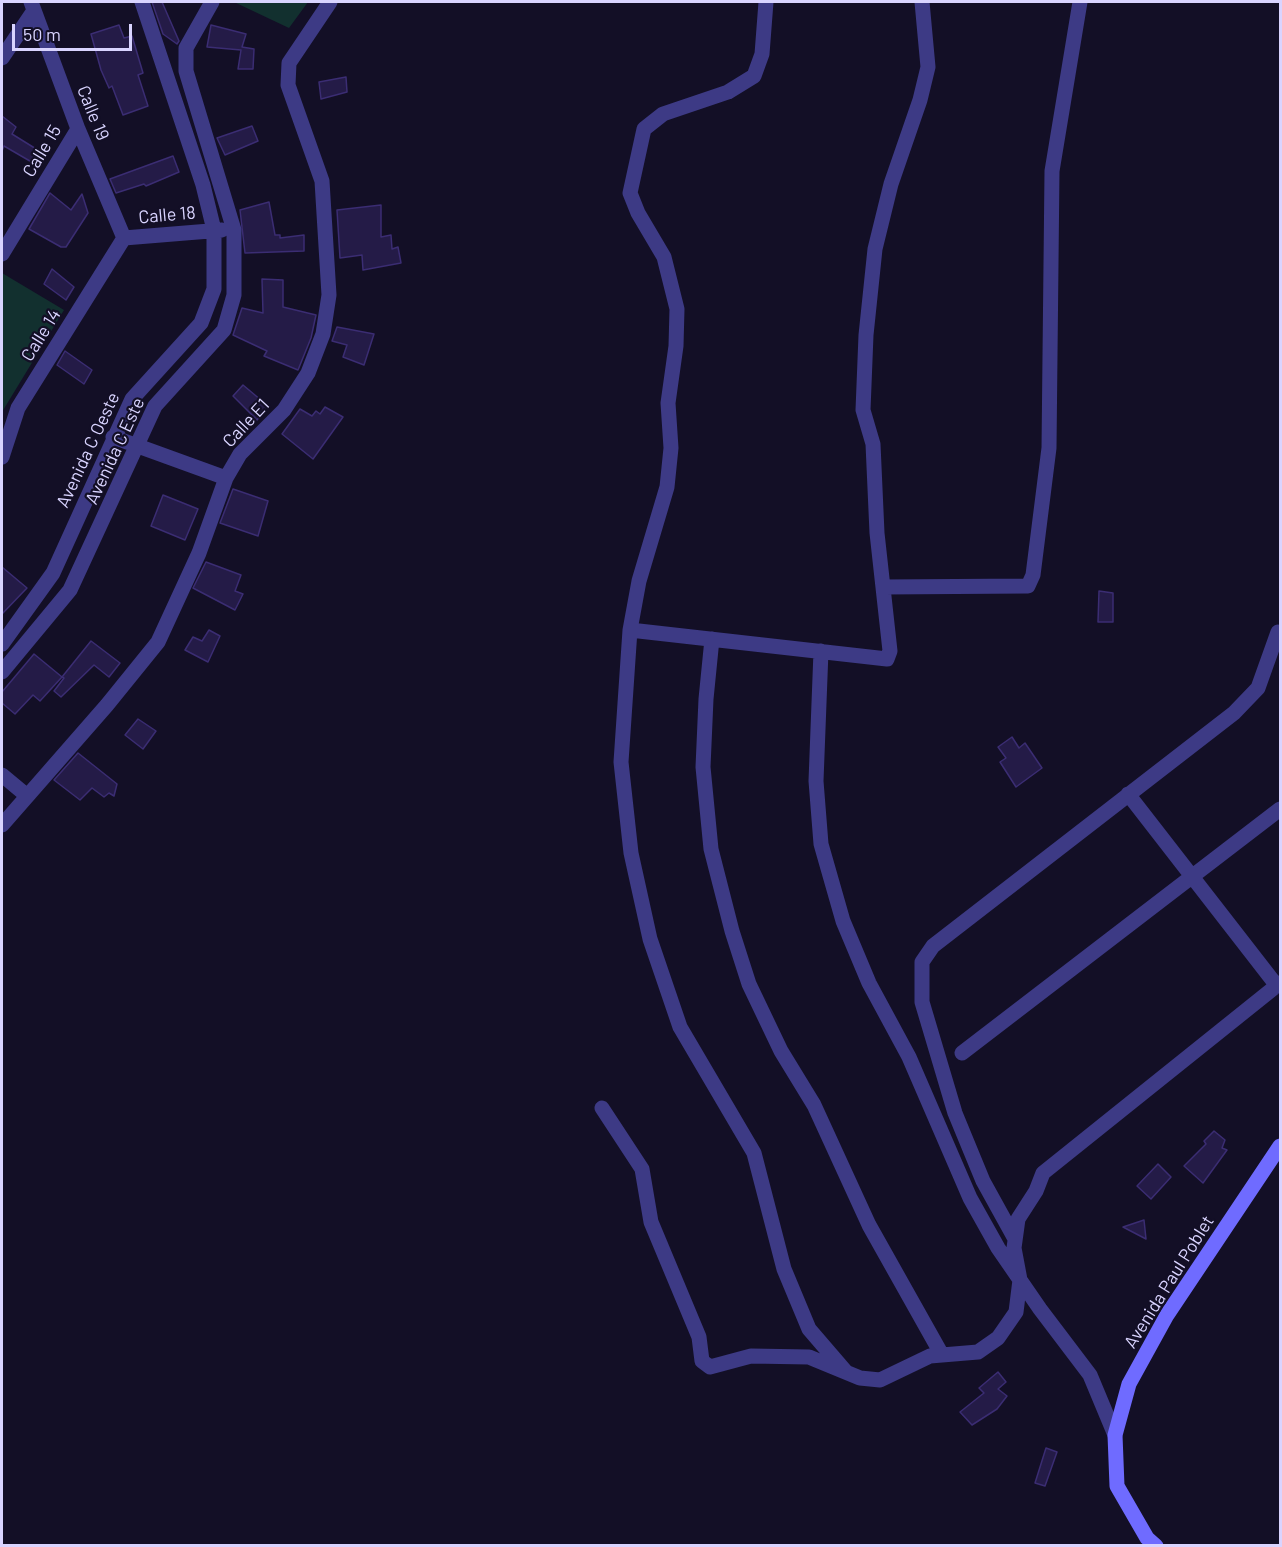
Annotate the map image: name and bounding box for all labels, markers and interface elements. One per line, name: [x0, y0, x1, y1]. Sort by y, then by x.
scale bar: [15, 12, 135, 50]
text: 50 m: [23, 23, 61, 45]
street label: Calle 19: [72, 82, 114, 144]
street label: Calle 15: [18, 121, 66, 181]
street label: Calle 18: [138, 202, 196, 228]
street label: Calle 14: [17, 305, 65, 365]
street label: Avenida C Oeste: [52, 389, 124, 511]
street label: Avenida C Este: [81, 394, 149, 508]
street label: Calle E1: [218, 394, 274, 452]
street label: Avenida Paul Poblet: [1119, 1212, 1219, 1352]

